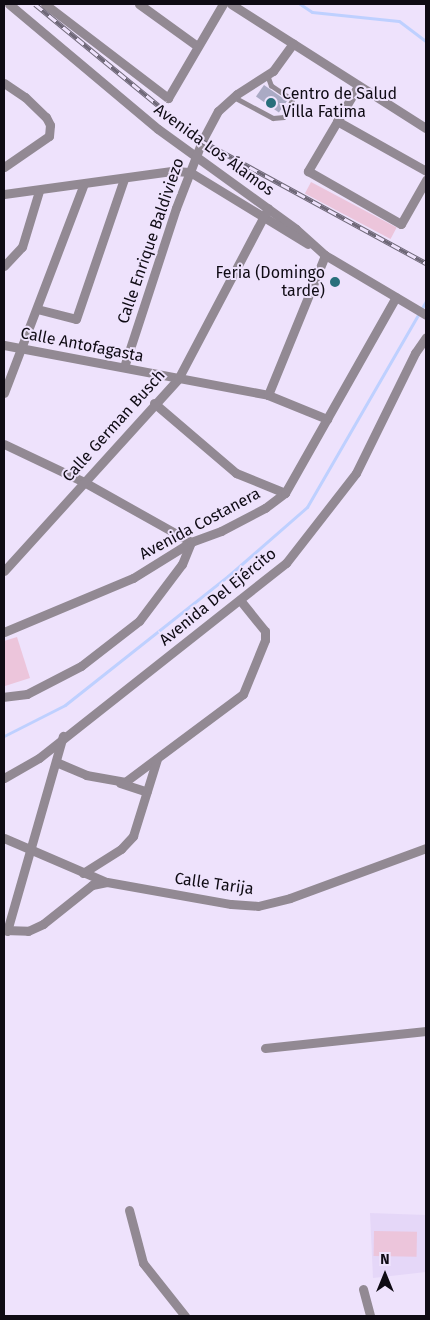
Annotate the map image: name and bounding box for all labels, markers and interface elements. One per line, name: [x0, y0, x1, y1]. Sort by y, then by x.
place label: Centro de Salud Villa Fatima: [282, 84, 397, 122]
marker: Centro de Salud Villa Fatima: [264, 96, 278, 110]
street label: Avenida Los Álamos: [150, 100, 278, 200]
street label: Calle Enrique Baldiviezo: [114, 156, 188, 326]
place label: Feria (Domingo tarde): [216, 263, 325, 301]
marker: Feria (Domingo tarde): [329, 276, 341, 288]
street label: Calle Antofagasta: [19, 324, 145, 366]
street label: Calle German Busch: [59, 366, 169, 486]
street label: Avenida Costanera: [136, 484, 264, 564]
street label: Avenida Del Ejército: [156, 544, 280, 650]
street label: Calle Tarija: [173, 869, 255, 899]
north arrow: [360, 1250, 410, 1300]
text: N: [380, 1251, 390, 1268]

